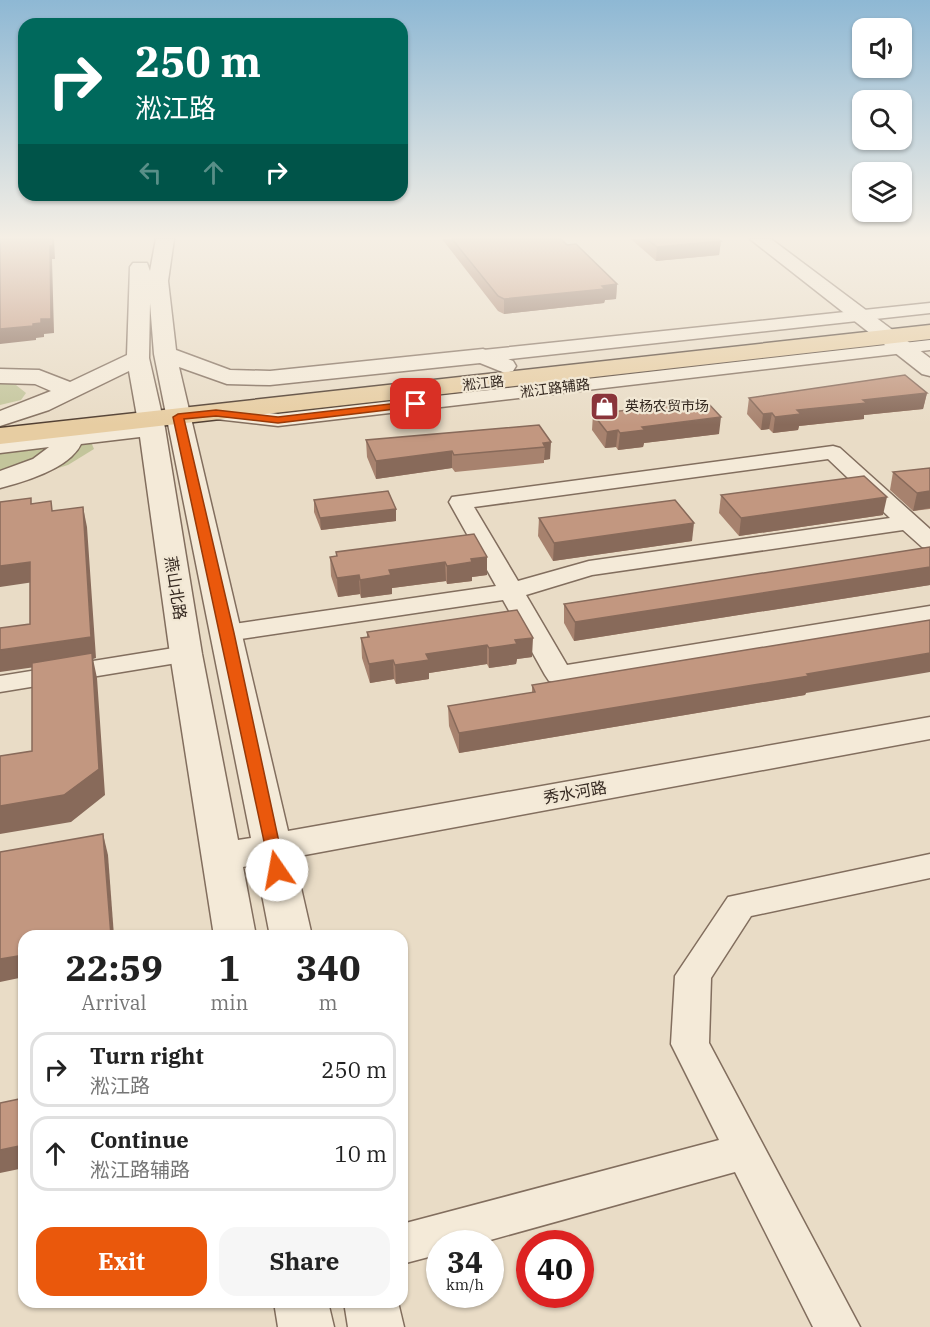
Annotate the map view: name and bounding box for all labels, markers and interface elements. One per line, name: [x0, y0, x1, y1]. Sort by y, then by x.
map controls: [852, 18, 912, 222]
button: sound: [852, 18, 912, 78]
text: 250 m: [135, 34, 261, 89]
icon: right: [36, 42, 114, 120]
text: 淞江路: [135, 90, 216, 125]
button: search: [852, 90, 912, 150]
icon: left: [134, 156, 167, 189]
icon: ahead: [197, 156, 230, 189]
icon: right: [260, 156, 293, 189]
button: layers: [852, 162, 912, 222]
street label: 淞江路: [461, 372, 505, 394]
street label: 淞江路辅路: [519, 375, 591, 401]
pin: [390, 378, 441, 429]
icon: arrive: [399, 387, 432, 420]
shop icon: 英杨农贸市场: [588, 390, 620, 422]
place label: 英杨农贸市场: [625, 397, 709, 415]
street label: 燕山北路: [161, 555, 191, 621]
street label: 秀水河路: [542, 777, 608, 807]
position arrow: [245, 838, 309, 902]
text: 22:59: [65, 944, 163, 991]
text: 1: [218, 944, 240, 991]
text: 340: [296, 944, 361, 991]
text: Arrival: [82, 989, 147, 1016]
text: min: [210, 989, 248, 1016]
text: m: [319, 989, 338, 1016]
text: Turn right: [90, 1041, 204, 1070]
icon: right: [39, 1053, 72, 1086]
text: 250 m: [321, 1055, 387, 1084]
text: 淞江路: [90, 1072, 150, 1099]
text: Continue: [90, 1125, 189, 1154]
icon: ahead: [39, 1137, 72, 1170]
text: 10 m: [335, 1139, 387, 1168]
text: 淞江路辅路: [90, 1156, 190, 1183]
button: Exit: [36, 1227, 207, 1296]
button: Share: [219, 1227, 390, 1296]
speed limit sign: 40: [516, 1230, 594, 1308]
text: 34: [447, 1242, 483, 1281]
text: km/h: [446, 1275, 484, 1294]

